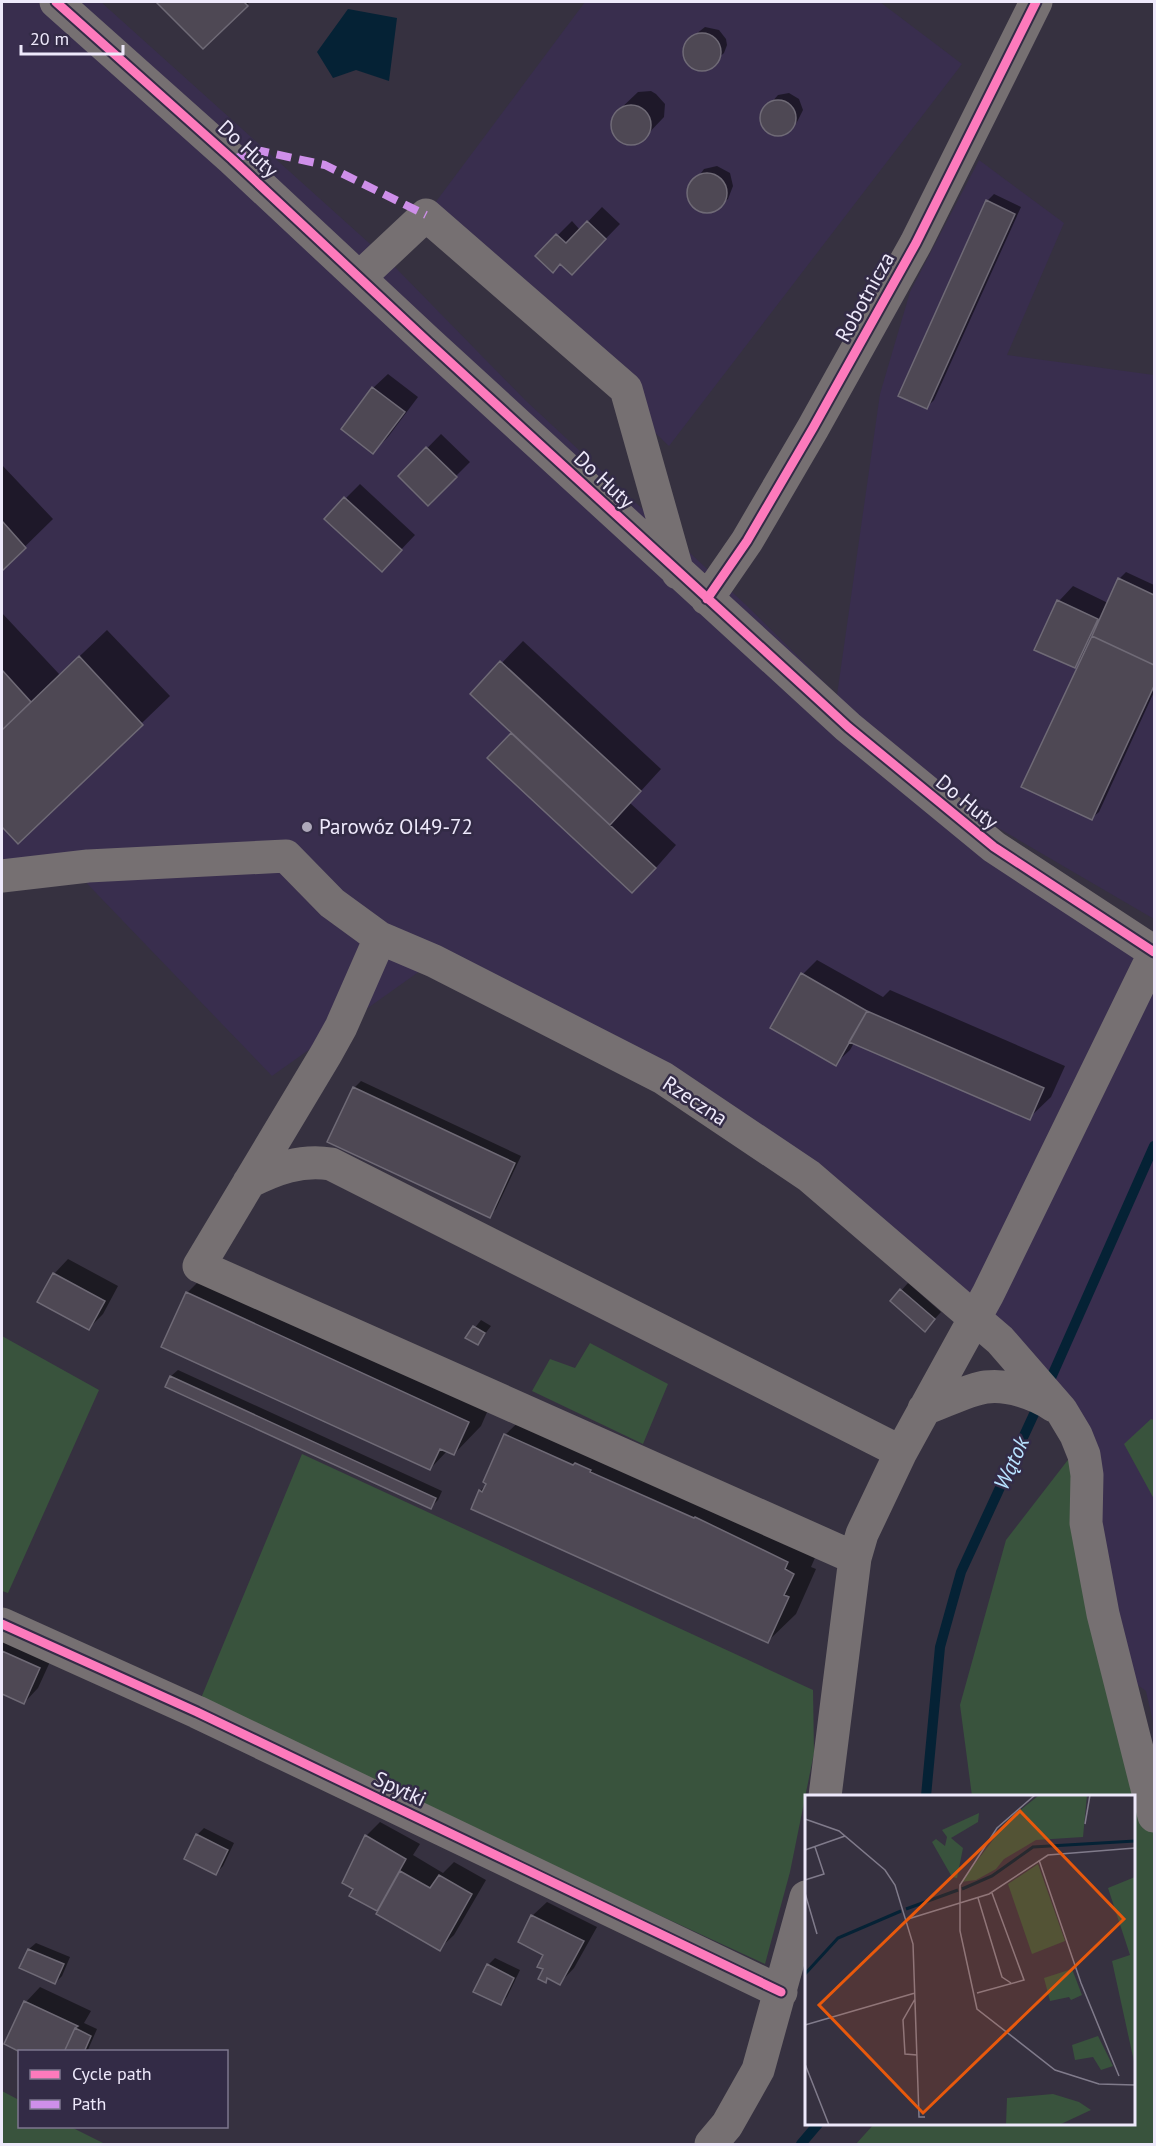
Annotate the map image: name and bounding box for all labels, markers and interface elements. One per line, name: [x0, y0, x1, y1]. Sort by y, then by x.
scale bar: [21, 18, 123, 56]
text: 20 m: [30, 27, 69, 50]
street label: Do Huty: [212, 114, 284, 184]
street label: Robotnicza: [829, 247, 900, 346]
street label: Do Huty: [568, 445, 640, 515]
street label: Do Huty: [930, 768, 1004, 835]
place label: Parowóz Ol49-72: [319, 813, 473, 840]
marker: Parowóz Ol49-72: [300, 820, 314, 834]
street label: Rzeczna: [658, 1070, 733, 1131]
water label: Wątok: [987, 1431, 1035, 1494]
street label: Spytki: [370, 1765, 431, 1812]
inset map: [805, 1795, 1135, 2125]
legend: [18, 2050, 228, 2128]
text: Cycle path: [72, 2062, 152, 2085]
text: Path: [72, 2092, 106, 2115]

